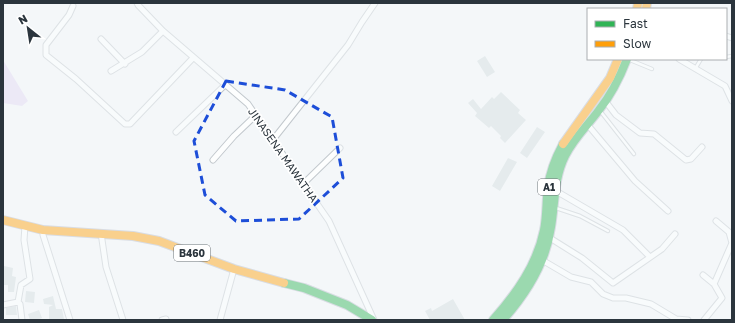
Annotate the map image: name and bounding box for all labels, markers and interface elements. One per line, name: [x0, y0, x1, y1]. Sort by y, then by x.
north arrow: [8, 8, 48, 48]
legend: [587, 8, 727, 60]
text: N: [16, 11, 30, 27]
text: Fast: [623, 16, 648, 31]
text: Slow: [623, 36, 651, 51]
street label: JINASENA MAWATHA: [246, 105, 321, 205]
road number: A1: [538, 179, 560, 195]
road number: B460: [174, 245, 210, 261]

